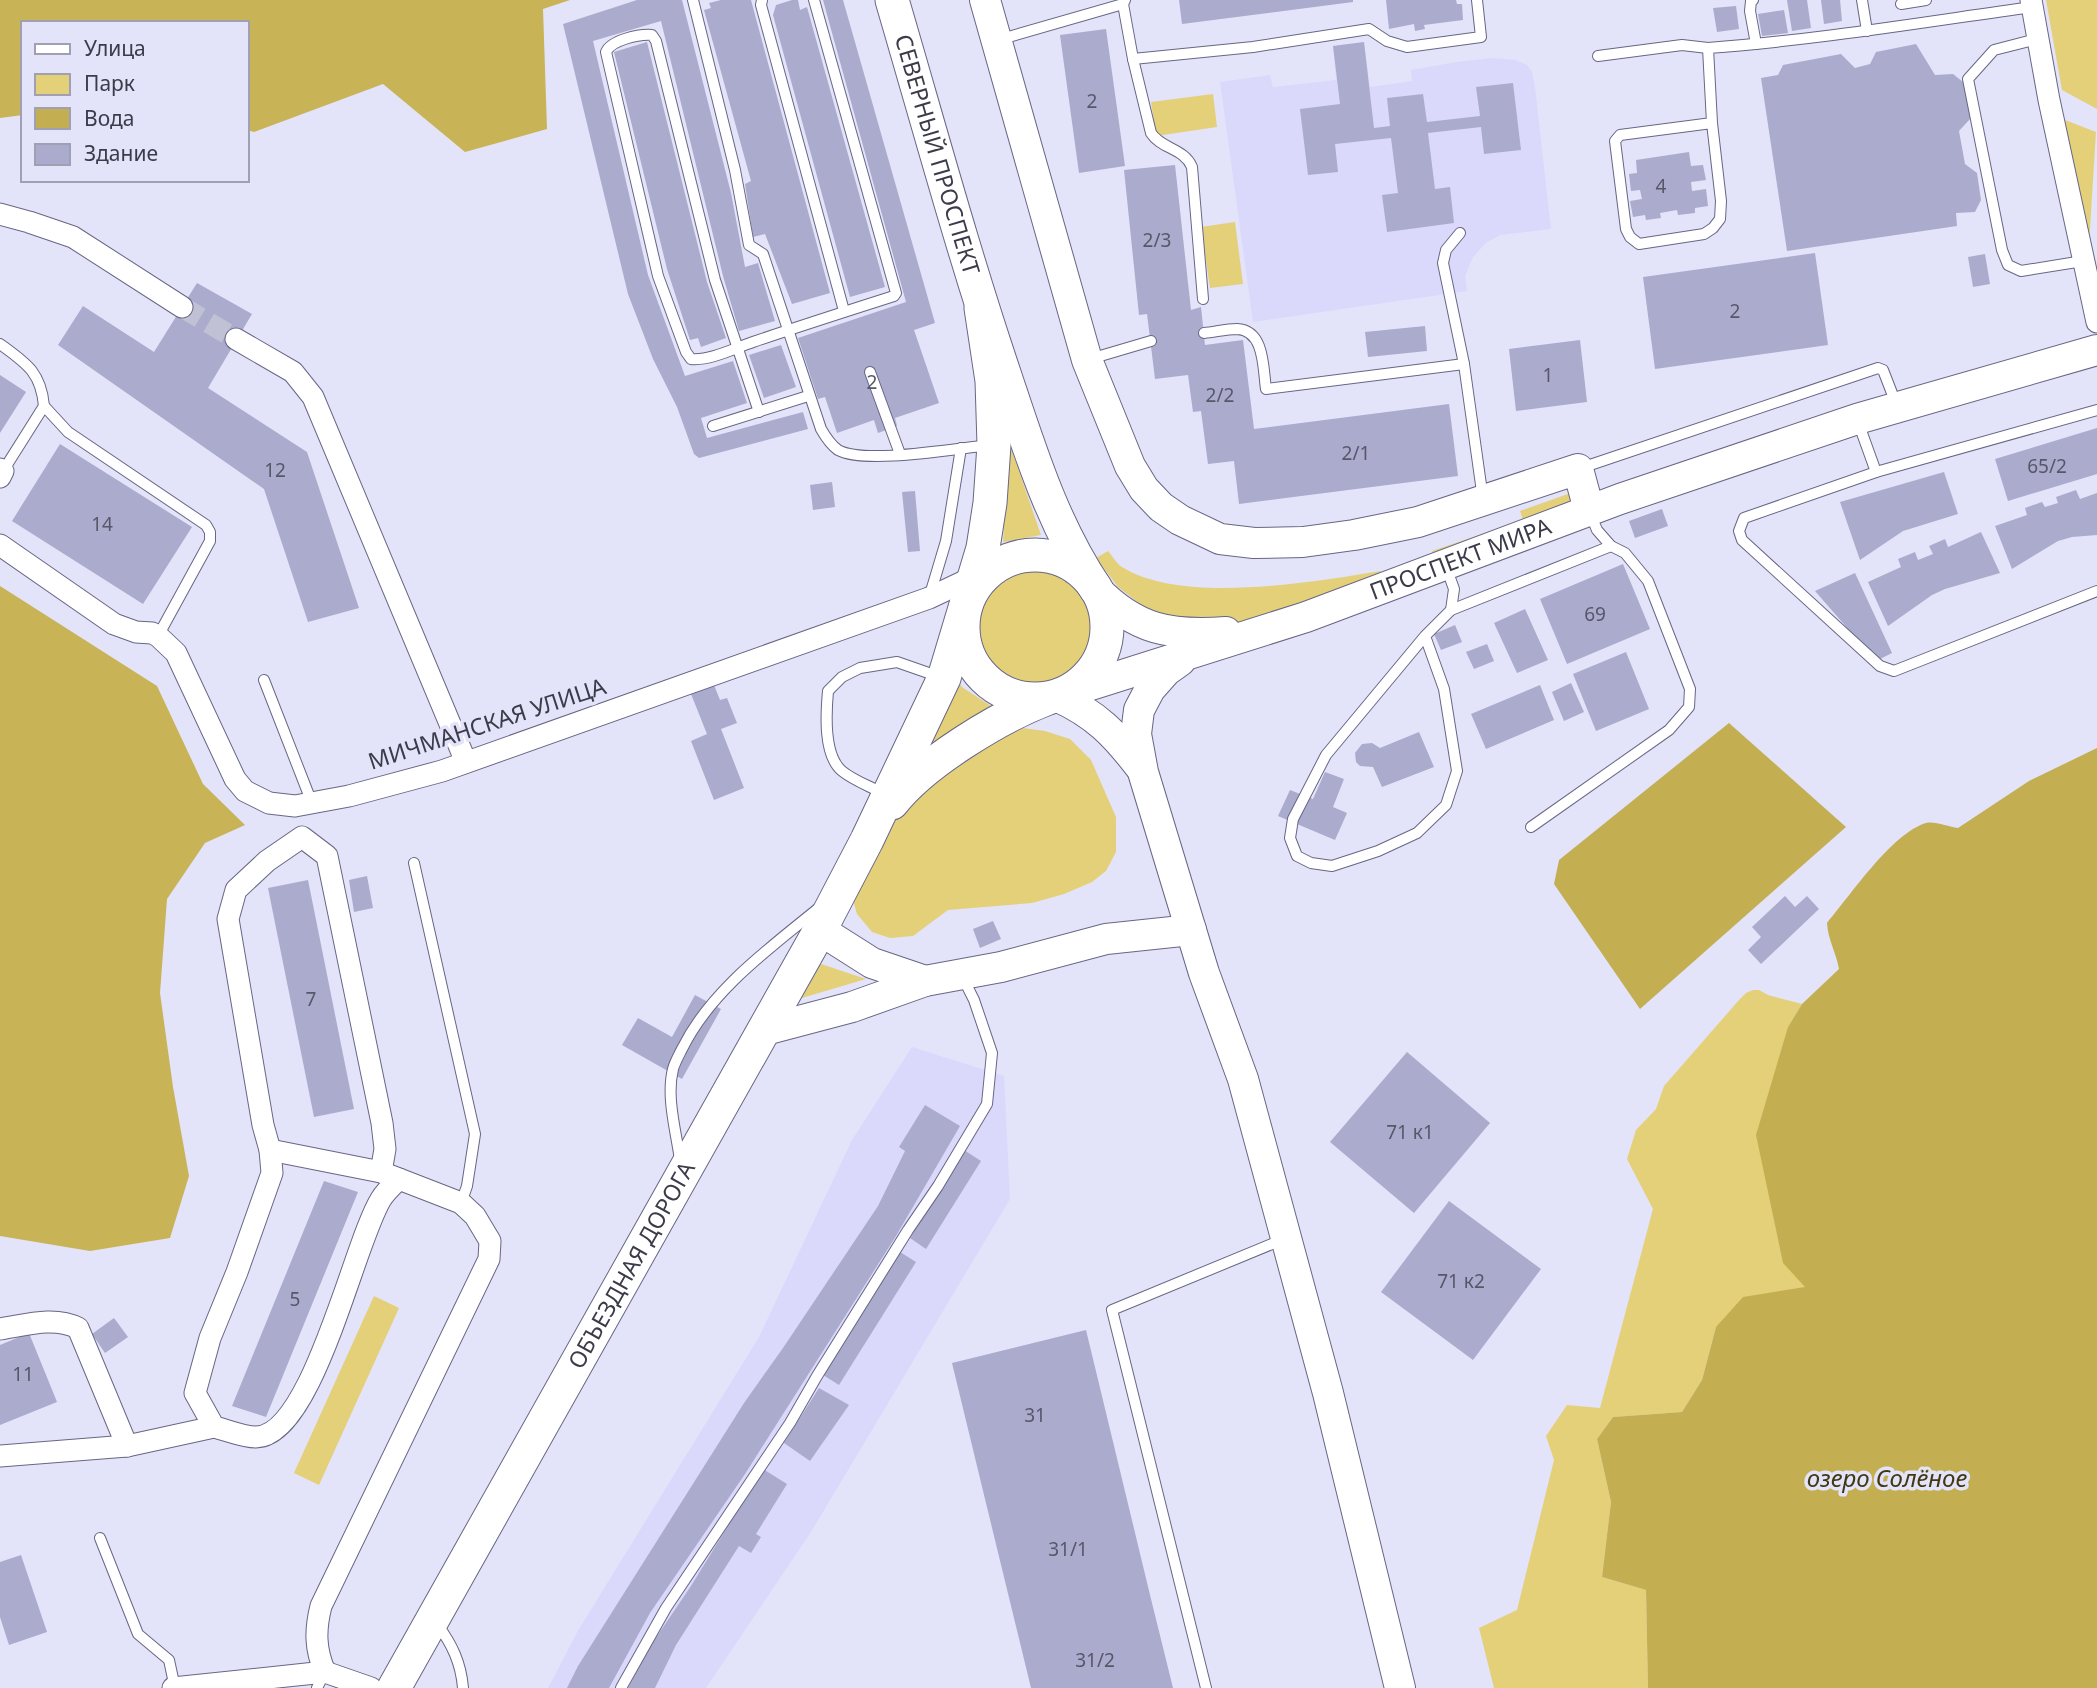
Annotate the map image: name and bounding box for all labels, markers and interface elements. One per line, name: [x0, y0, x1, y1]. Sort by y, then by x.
legend: [21, 21, 248, 182]
street label: СЕВЕРНЫЙ ПРОСПЕКТ: [888, 30, 988, 279]
text: Улица: [84, 34, 146, 62]
text: Парк: [84, 69, 135, 97]
house number: 2: [1087, 88, 1097, 114]
text: Вода: [84, 104, 134, 132]
text: Здание: [84, 139, 158, 167]
house number: 4: [1656, 173, 1667, 199]
house number: 2/3: [1143, 227, 1171, 253]
house number: 2: [1730, 298, 1740, 324]
house number: 1: [1543, 362, 1553, 388]
house number: 2: [867, 369, 877, 395]
house number: 2/2: [1206, 382, 1234, 408]
house number: 2/1: [1342, 440, 1370, 466]
house number: 65/2: [2027, 453, 2067, 479]
house number: 12: [264, 457, 286, 483]
street label: ПРОСПЕКТ МИРА: [1365, 509, 1556, 607]
house number: 14: [91, 511, 113, 537]
house number: 69: [1584, 601, 1606, 627]
street label: МИЧМАНСКАЯ УЛИЦА: [364, 669, 610, 777]
house number: 7: [306, 986, 316, 1012]
house number: 71 к1: [1386, 1119, 1434, 1145]
street label: ОБЪЕЗДНАЯ ДОРОГА: [560, 1155, 702, 1374]
house number: 71 к2: [1437, 1268, 1485, 1294]
house number: 5: [290, 1286, 300, 1312]
house number: 11: [12, 1361, 34, 1387]
house number: 31: [1024, 1402, 1046, 1428]
water label: озеро Солёное: [1807, 1461, 1967, 1494]
house number: 31/1: [1048, 1536, 1088, 1562]
house number: 31/2: [1075, 1647, 1115, 1673]

